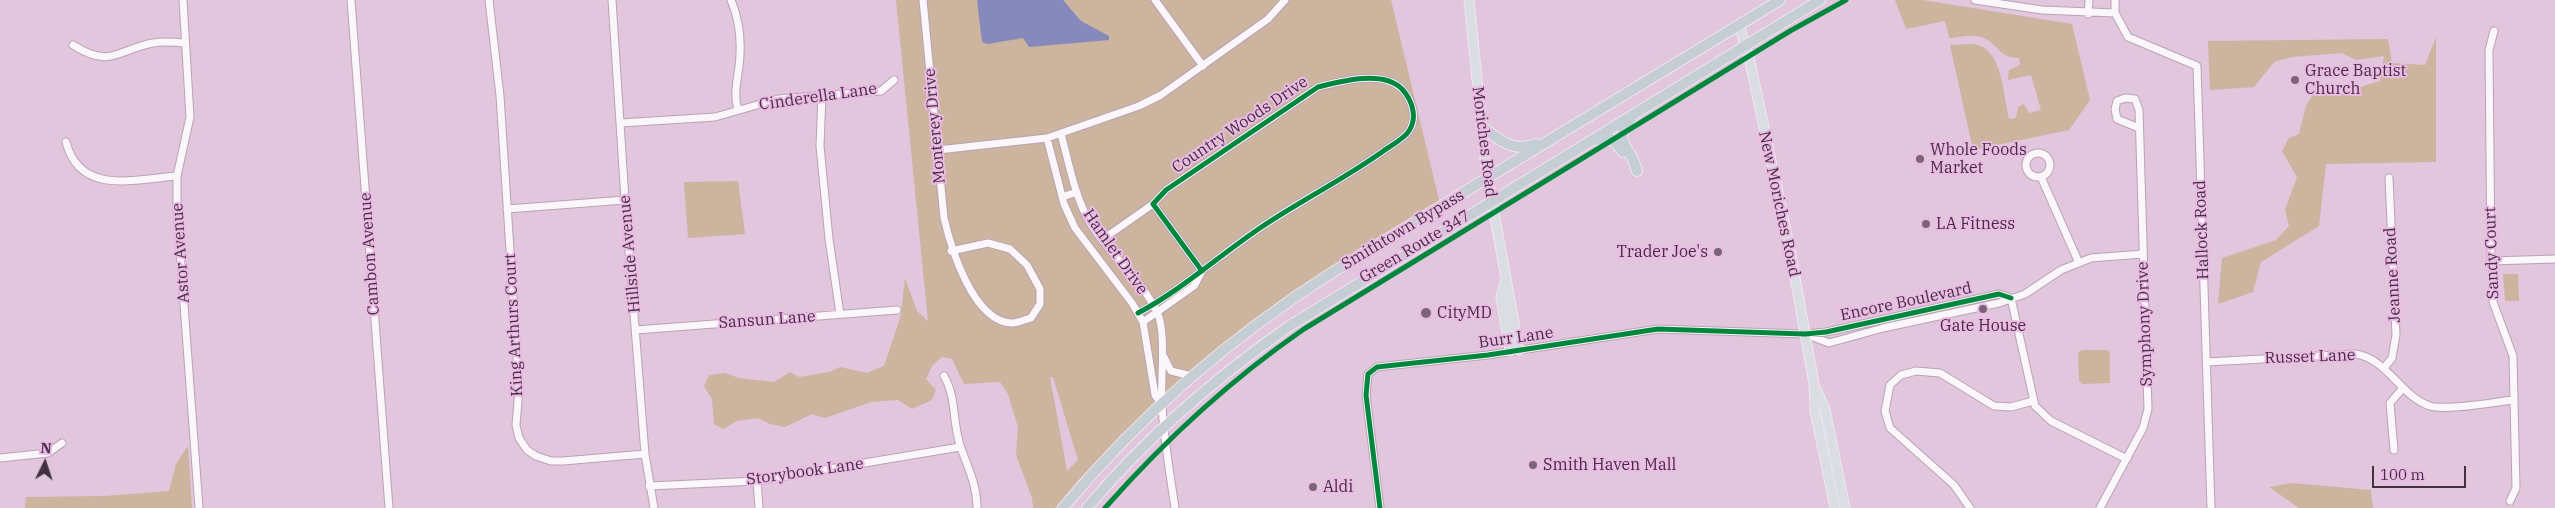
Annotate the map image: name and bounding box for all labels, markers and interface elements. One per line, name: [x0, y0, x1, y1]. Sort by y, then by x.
place label: Grace Baptist Church: [2305, 61, 2406, 99]
street label: Monterey Drive: [920, 68, 950, 184]
street label: Country Woods Drive: [1168, 72, 1312, 178]
marker: Grace Baptist Church: [2289, 74, 2301, 86]
street label: Cinderella Lane: [758, 79, 878, 115]
street label: Moriches Road: [1468, 85, 1500, 199]
street label: New Moriches Road: [1754, 129, 1804, 279]
place label: Whole Foods Market: [1930, 140, 2027, 178]
marker: Whole Foods Market: [1914, 153, 1926, 165]
street label: Hallock Road: [2191, 180, 2213, 280]
street label: Smithtown Bypass: [1338, 186, 1468, 274]
street label: Cambon Avenue: [356, 192, 384, 316]
street label: Hillside Avenue: [615, 194, 645, 314]
street label: Astor Avenue: [168, 202, 194, 304]
street label: Hamlet Drive: [1079, 206, 1151, 298]
street label: Green Route 347: [1356, 206, 1474, 288]
street label: Sandy Court: [2481, 206, 2503, 300]
place label: LA Fitness: [1936, 214, 2015, 234]
marker: LA Fitness: [1920, 218, 1932, 230]
street label: Jeanne Road: [2381, 227, 2405, 323]
place label: Trader Joe's: [1617, 242, 1708, 262]
marker: Trader Joe's: [1712, 246, 1724, 258]
street label: King Arthurs Court: [501, 253, 527, 397]
street label: Symphony Drive: [2133, 261, 2157, 387]
street label: Encore Boulevard: [1839, 279, 1973, 325]
place label: CityMD: [1437, 303, 1492, 323]
marker: Gate House: [1977, 303, 1989, 315]
marker: CityMD: [1419, 306, 1433, 320]
street label: Sansun Lane: [718, 307, 816, 333]
place label: Gate House: [1940, 316, 2026, 336]
street label: Burr Lane: [1477, 323, 1555, 353]
street label: Russet Lane: [2264, 346, 2356, 368]
north arrow: [20, 438, 70, 488]
text: N: [40, 439, 52, 457]
street label: Storybook Lane: [745, 454, 865, 490]
place label: Smith Haven Mall: [1543, 455, 1676, 475]
scale bar: [2375, 456, 2469, 488]
marker: Smith Haven Mall: [1527, 459, 1539, 471]
text: 100 m: [2380, 465, 2425, 484]
place label: Aldi: [1323, 477, 1353, 497]
marker: Aldi: [1307, 481, 1319, 493]

